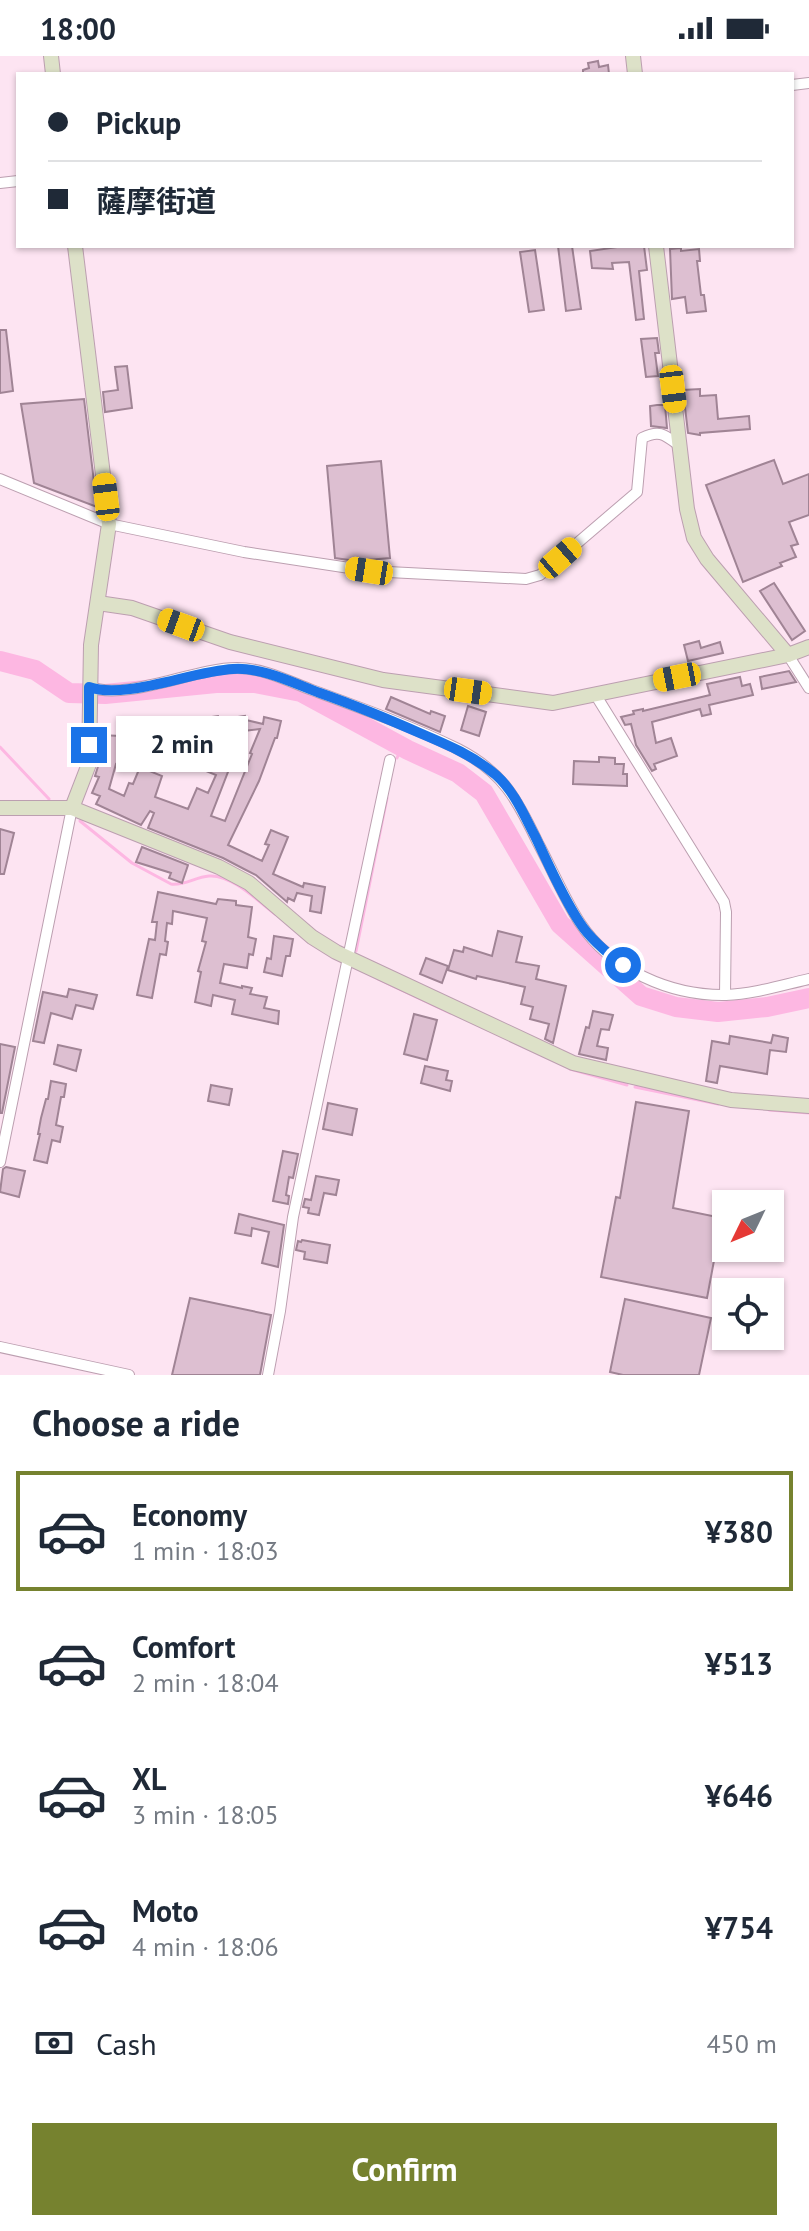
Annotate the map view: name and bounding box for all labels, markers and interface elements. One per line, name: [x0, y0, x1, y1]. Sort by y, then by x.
text: 18:00: [40, 9, 116, 48]
text: Pickup: [96, 103, 181, 142]
text: 薩摩街道: [96, 181, 216, 220]
car: [658, 364, 688, 414]
car: [91, 472, 121, 522]
car: [534, 533, 586, 583]
car: [343, 555, 395, 587]
car: [154, 606, 208, 644]
car: [651, 661, 703, 693]
car: [443, 676, 493, 706]
callout: 2 min: [117, 717, 249, 773]
route end: [71, 727, 107, 763]
text: 2 min: [150, 727, 214, 760]
route start: [605, 947, 641, 983]
north arrow: [712, 1190, 784, 1262]
map controls: [712, 1190, 784, 1350]
button: locate: [712, 1278, 784, 1350]
text: Choose a ride: [32, 1399, 240, 1446]
icon: car: [36, 1495, 108, 1567]
text: Economy: [132, 1495, 247, 1534]
text: ¥380: [705, 1512, 773, 1551]
text: 1 min · 18:03: [132, 1534, 279, 1567]
icon: car: [36, 1627, 108, 1699]
text: Comfort: [132, 1627, 235, 1666]
text: ¥513: [705, 1644, 773, 1683]
text: 2 min · 18:04: [132, 1666, 279, 1699]
icon: car: [36, 1759, 108, 1831]
text: XL: [132, 1759, 166, 1798]
text: ¥646: [705, 1776, 773, 1815]
text: 3 min · 18:05: [132, 1798, 279, 1831]
icon: car: [36, 1891, 108, 1963]
text: Moto: [132, 1891, 199, 1930]
text: ¥754: [705, 1908, 773, 1947]
text: 4 min · 18:06: [132, 1930, 279, 1963]
icon: cash: [32, 2021, 76, 2065]
text: Cash: [96, 2024, 157, 2063]
text: 450 m: [706, 2027, 777, 2060]
button: Confirm: [32, 2123, 777, 2215]

